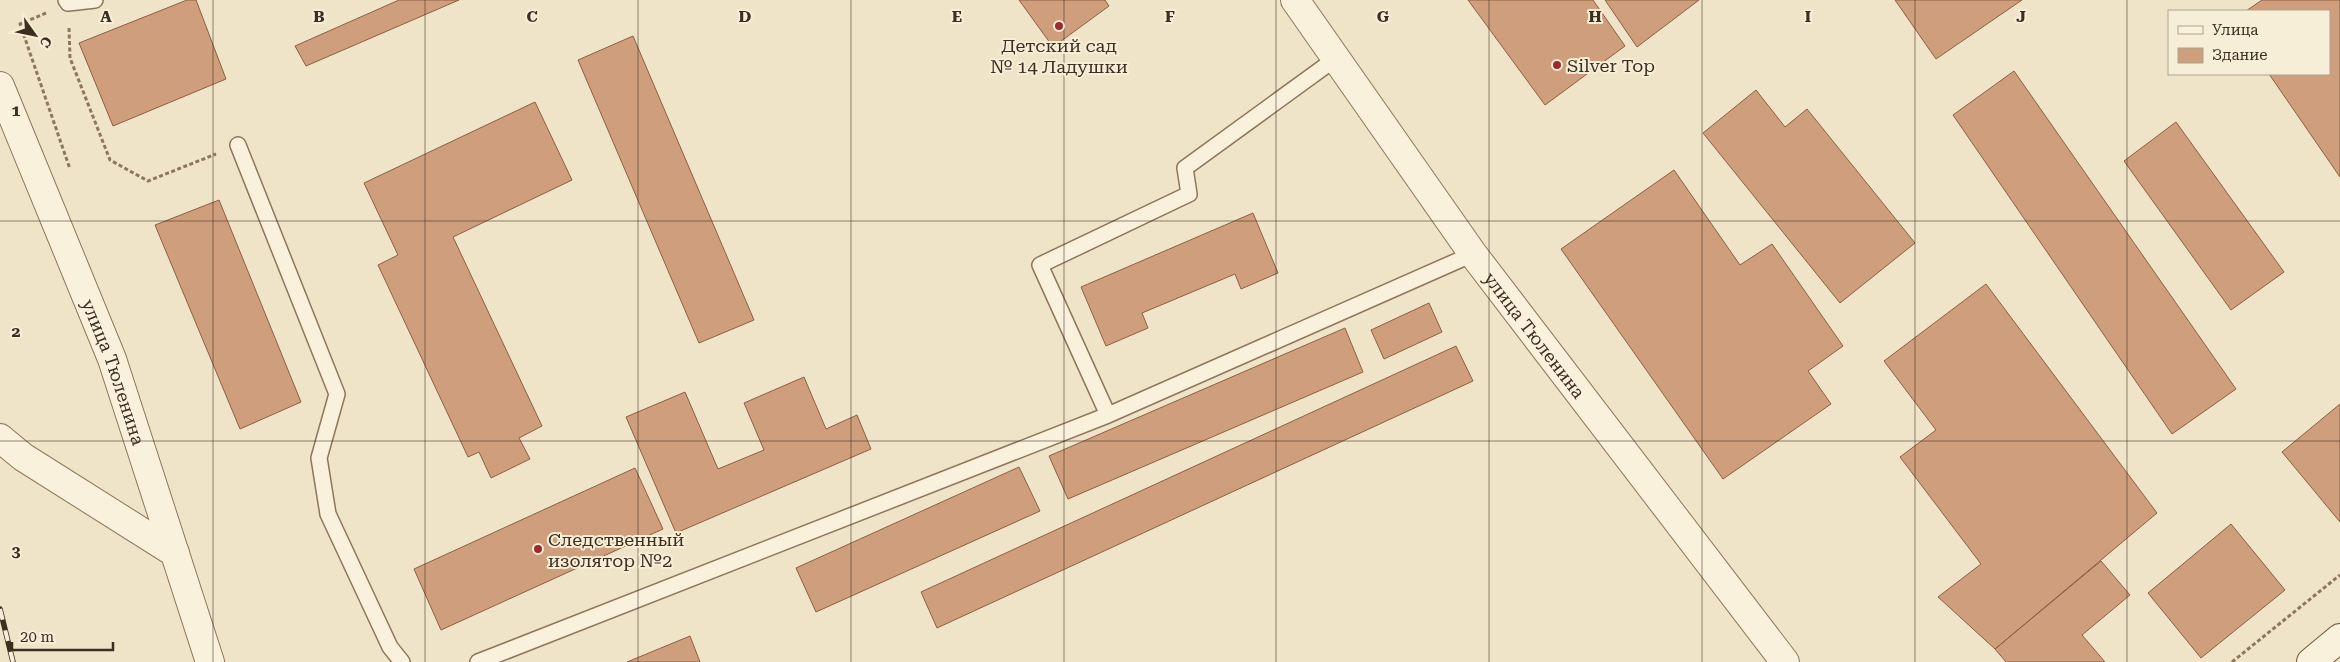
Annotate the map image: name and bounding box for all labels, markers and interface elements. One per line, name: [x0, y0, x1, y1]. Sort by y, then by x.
text: A: [100, 7, 112, 26]
text: B: [313, 7, 325, 26]
text: C: [526, 7, 538, 26]
text: D: [739, 7, 752, 26]
text: E: [952, 7, 962, 26]
text: F: [1165, 7, 1175, 26]
text: G: [1377, 7, 1390, 26]
text: H: [1588, 7, 1602, 26]
text: I: [1805, 7, 1811, 26]
text: J: [2016, 7, 2026, 26]
north arrow: [10, 10, 60, 60]
legend: [2168, 10, 2330, 75]
marker: Детский сад № 14 Ладушки: [1053, 20, 1065, 32]
text: Улица: [2212, 21, 2258, 39]
text: С: [36, 34, 55, 51]
place label: Детский сад № 14 Ладушки: [990, 35, 1128, 77]
text: Здание: [2212, 46, 2268, 64]
place label: Silver Top: [1567, 55, 1655, 76]
marker: Silver Top: [1551, 59, 1563, 71]
text: 1: [12, 101, 21, 120]
street label: улица Тюленина: [1480, 268, 1590, 402]
street label: улица Тюленина: [78, 296, 150, 448]
text: 2: [12, 322, 21, 341]
place label: Следственный изолятор №2: [548, 529, 684, 571]
text: 3: [12, 542, 21, 561]
marker: Следственный изолятор №2: [532, 543, 544, 555]
scale bar: [12, 620, 114, 652]
text: 20 m: [20, 628, 55, 646]

